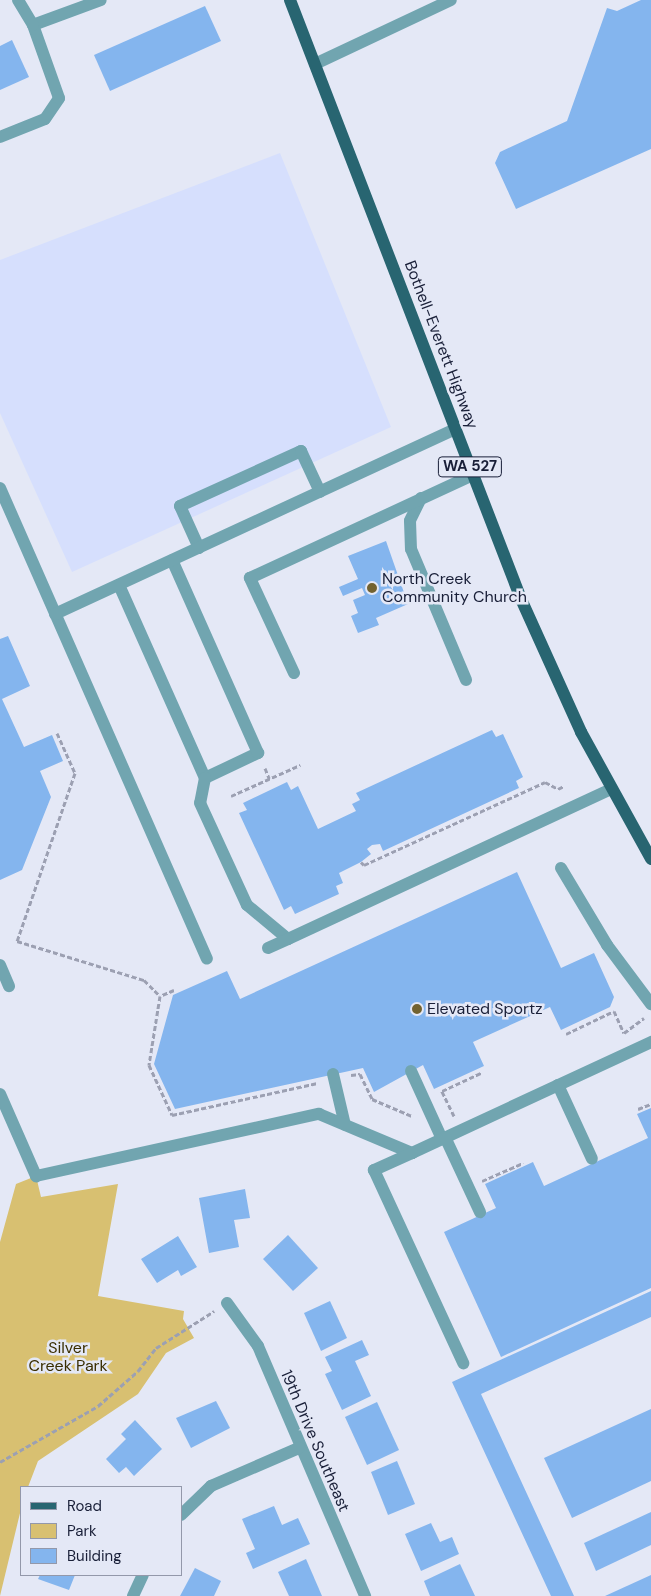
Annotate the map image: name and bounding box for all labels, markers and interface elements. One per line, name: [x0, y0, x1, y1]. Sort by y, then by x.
street label: Bothell-Everett Highway: [400, 258, 482, 432]
road number: WA 527: [438, 454, 502, 480]
place label: North Creek Community Church: [382, 569, 527, 607]
marker: North Creek Community Church: [366, 582, 378, 594]
place label: Elevated Sportz: [427, 999, 543, 1019]
marker: Elevated Sportz: [411, 1003, 423, 1015]
park label: Silver Creek Park: [28, 1338, 108, 1376]
street label: 19th Drive Southeast: [276, 1367, 354, 1515]
legend: [20, 1486, 182, 1576]
text: Road: [67, 1496, 102, 1516]
text: Park: [67, 1521, 97, 1541]
text: Building: [67, 1546, 122, 1566]

